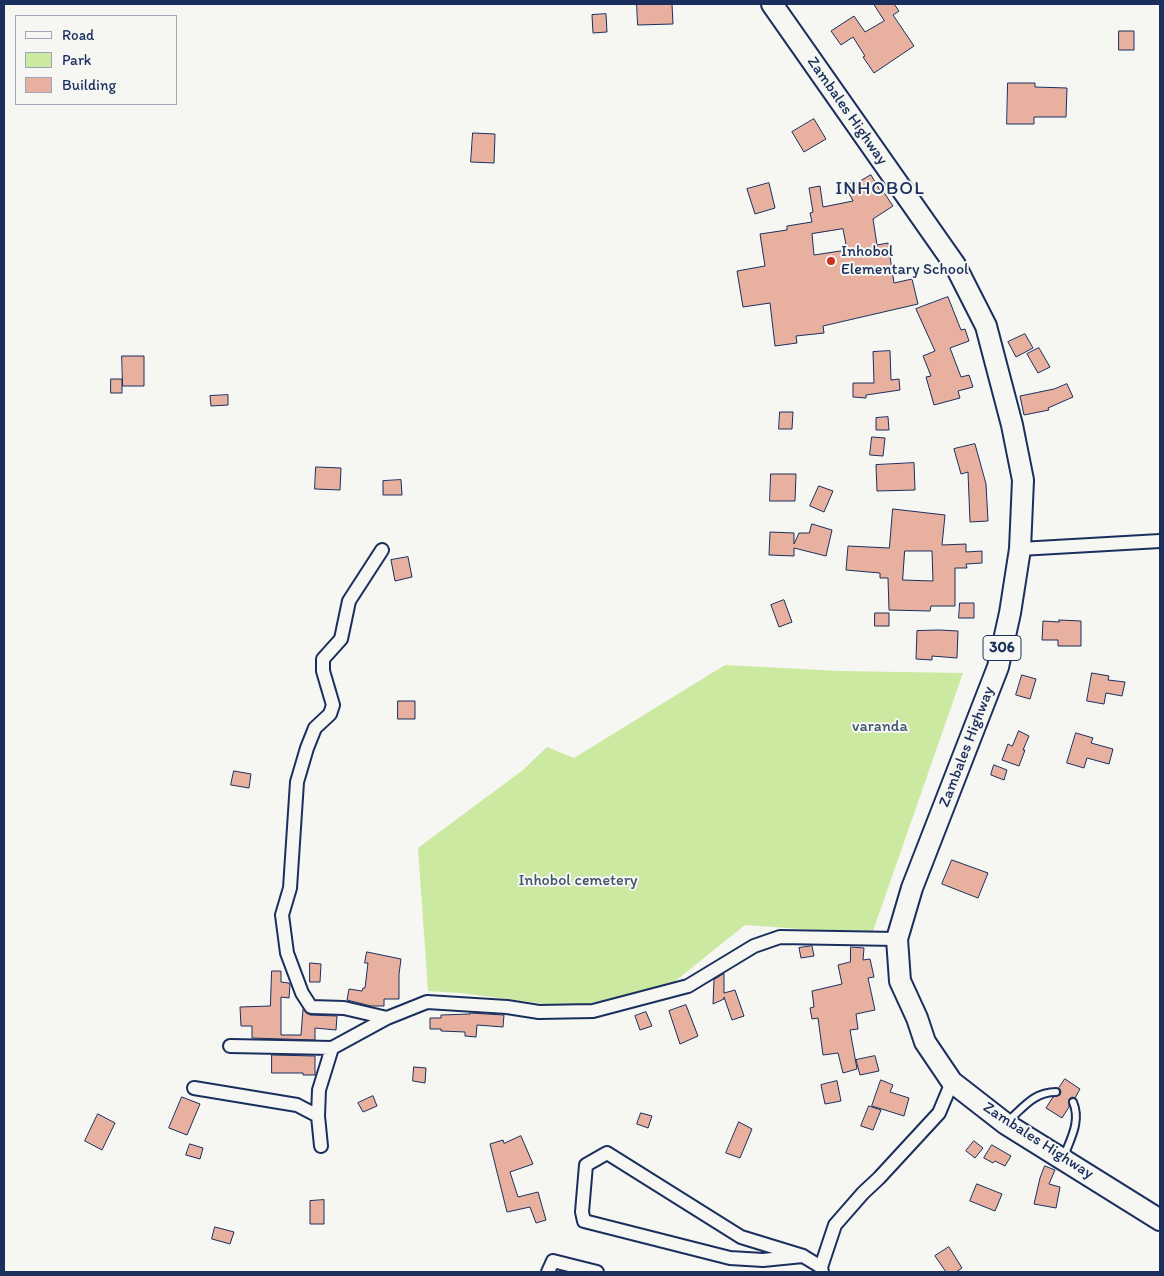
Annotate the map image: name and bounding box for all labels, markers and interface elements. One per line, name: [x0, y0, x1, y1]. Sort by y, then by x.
legend: [15, 15, 178, 105]
text: Road: [62, 26, 94, 44]
text: Park: [62, 51, 92, 69]
street label: Zambales Highway: [802, 53, 892, 169]
text: Building: [62, 76, 116, 94]
district label: INHOBOL: [834, 178, 926, 200]
place label: Inhobol Elementary School: [841, 242, 969, 280]
marker: Inhobol Elementary School: [825, 255, 837, 267]
road number: 306: [983, 636, 1021, 660]
street label: Zambales Highway: [935, 684, 999, 810]
park label: varanda: [852, 717, 908, 737]
park label: Inhobol cemetery: [518, 871, 638, 891]
street label: Zambales Highway: [979, 1098, 1097, 1184]

